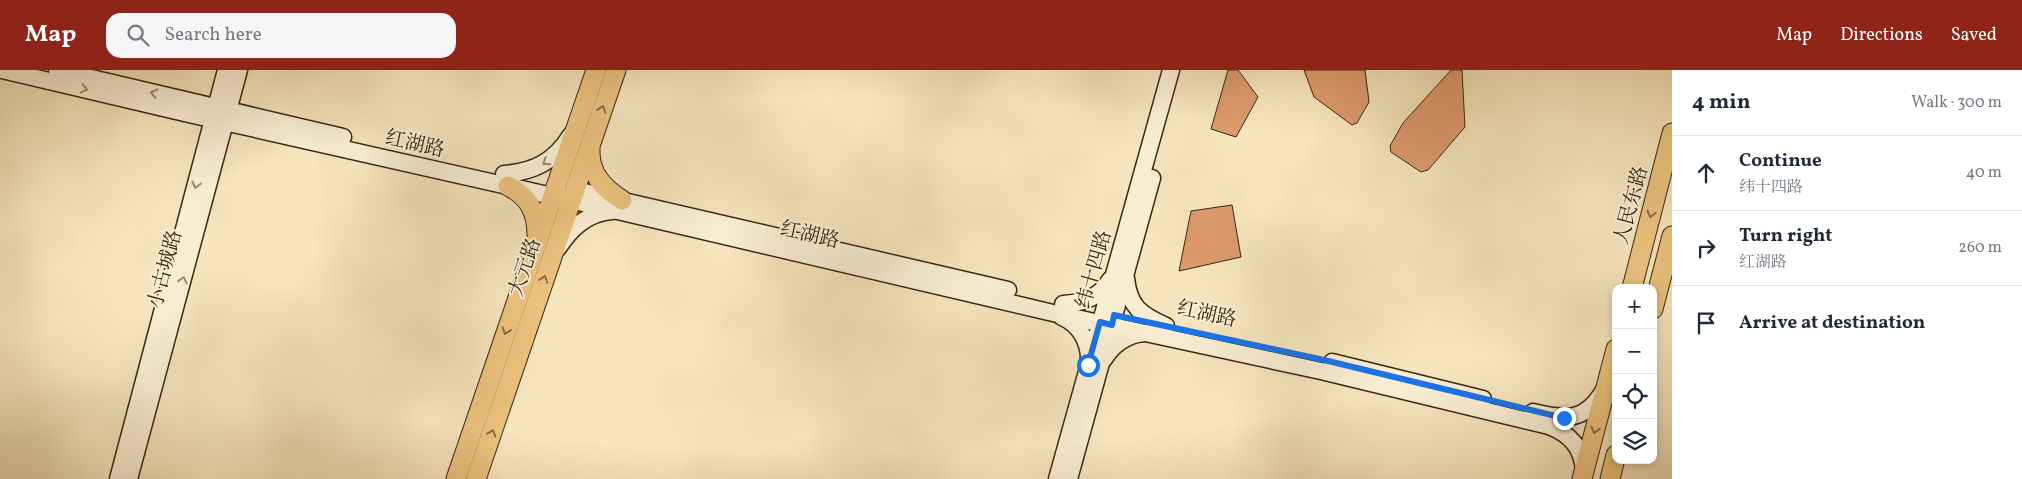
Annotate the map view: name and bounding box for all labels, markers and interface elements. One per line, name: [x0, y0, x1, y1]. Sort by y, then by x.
search box: [106, 13, 456, 58]
text: Map: [25, 18, 76, 52]
icon: search: [124, 21, 152, 49]
text: Search here: [164, 22, 262, 48]
text: Map: [1776, 23, 1812, 48]
text: Directions: [1840, 23, 1923, 48]
text: Saved: [1951, 23, 1997, 48]
one-way arrow: [79, 83, 88, 94]
one-way arrow: [149, 88, 158, 99]
text: 4 min: [1692, 88, 1751, 117]
text: Walk · 300 m: [1911, 92, 2002, 114]
one-way arrow: [596, 105, 606, 113]
street label: 红湖路: [382, 125, 447, 165]
text: Continue: [1739, 148, 1822, 174]
one-way arrow: [542, 156, 552, 165]
icon: ahead: [1692, 159, 1720, 187]
text: 40 m: [1966, 162, 2002, 184]
street label: 人民东路: [1608, 163, 1656, 248]
text: 纬十四路: [1739, 177, 1803, 199]
one-way arrow: [191, 180, 201, 188]
one-way arrow: [1646, 209, 1657, 218]
street label: 红湖路: [777, 216, 842, 256]
text: Turn right: [1739, 223, 1832, 249]
street label: 小古城路: [142, 227, 190, 312]
street label: 纬十四路: [1070, 227, 1119, 312]
icon: right: [1692, 234, 1720, 262]
street label: 大元路: [503, 235, 549, 301]
text: 260 m: [1958, 237, 2002, 259]
text: 红湖路: [1739, 252, 1787, 274]
one-way arrow: [177, 275, 188, 284]
one-way arrow: [538, 275, 548, 284]
map controls: [1612, 284, 1657, 464]
button: +: [1612, 284, 1657, 329]
street label: 红湖路: [1174, 295, 1239, 335]
icon: arrive: [1692, 309, 1720, 337]
text: Arrive at destination: [1739, 310, 1925, 336]
one-way arrow: [502, 327, 512, 335]
button: −: [1612, 329, 1657, 374]
route start: [1077, 354, 1100, 377]
button: locate: [1612, 374, 1657, 419]
route end: [1553, 407, 1576, 430]
button: layers: [1612, 419, 1657, 464]
one-way arrow: [1590, 426, 1600, 434]
one-way arrow: [486, 429, 496, 438]

